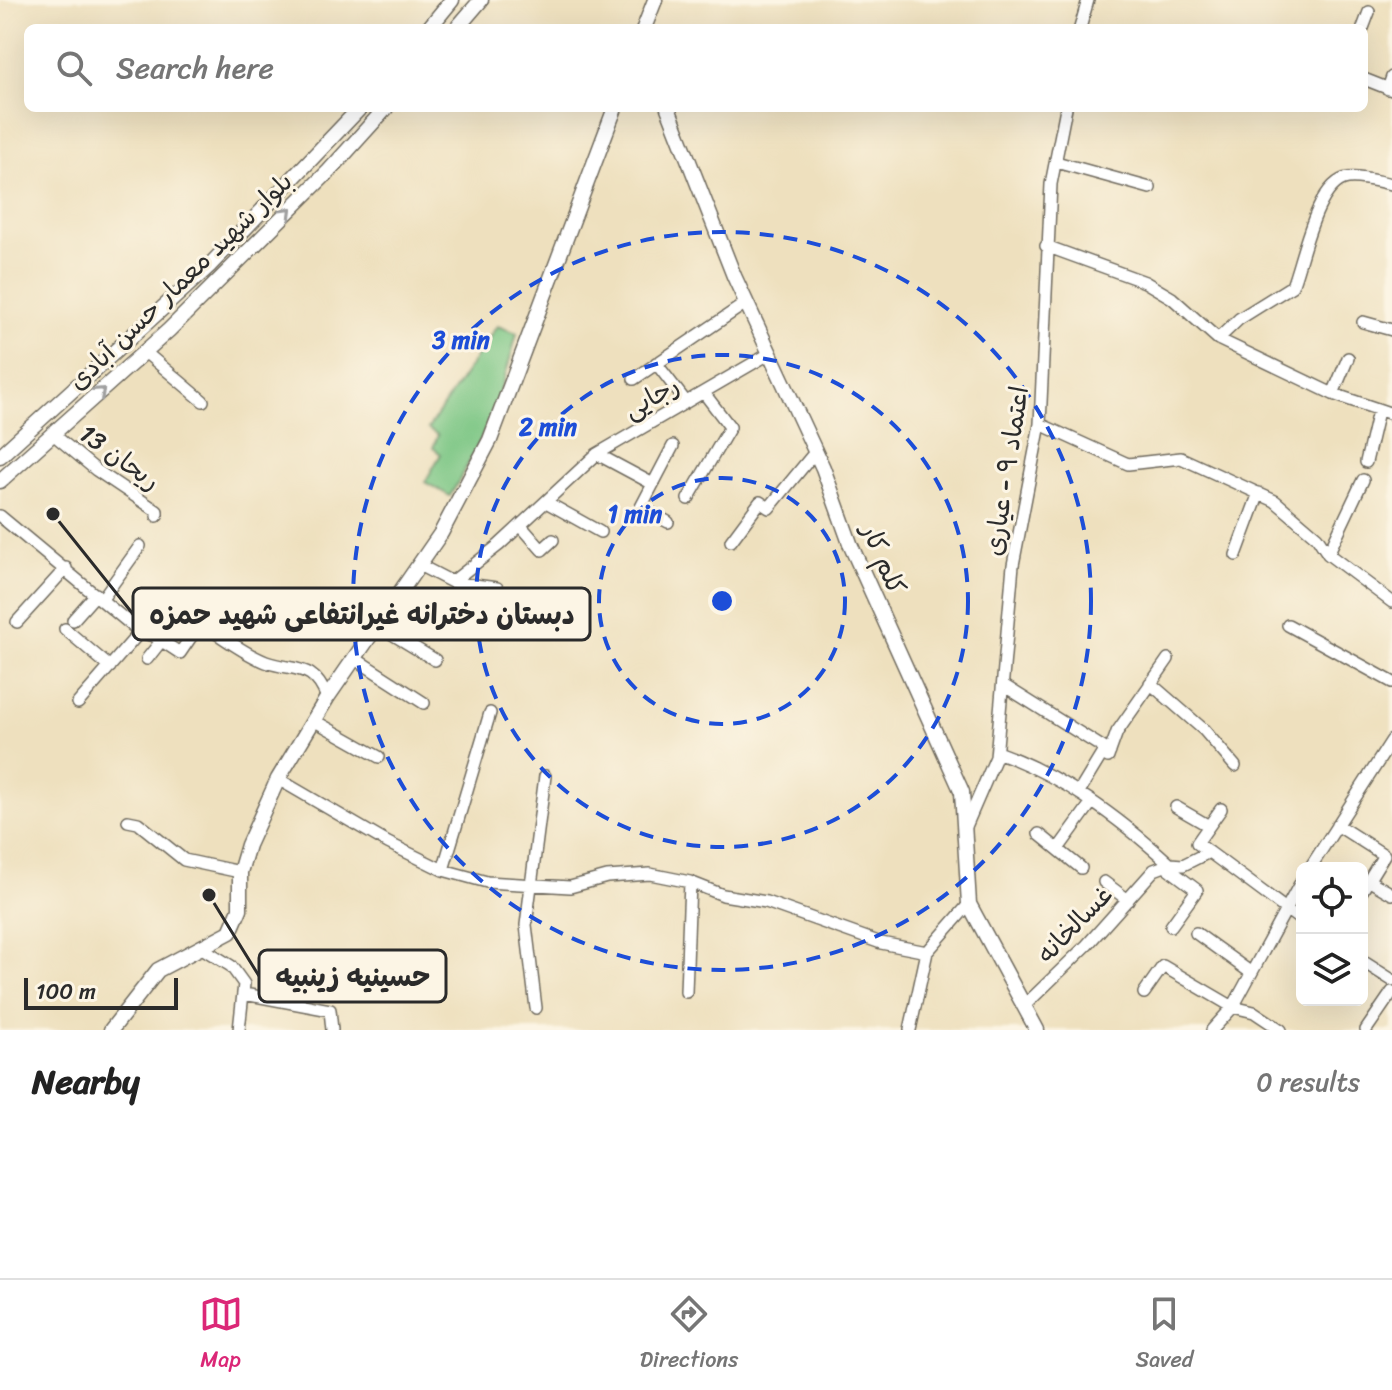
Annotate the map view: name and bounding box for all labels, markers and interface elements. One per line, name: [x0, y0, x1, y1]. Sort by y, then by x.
search box: [24, 24, 1368, 112]
text: Search here: [116, 41, 274, 95]
icon: search: [52, 46, 96, 90]
street label: بلوار شهید معمار حسن آبادی: [56, 160, 304, 402]
one-way arrow: [278, 207, 292, 221]
text: 3 min: [431, 319, 490, 361]
street label: رجایی: [614, 363, 688, 431]
street label: اعتماد ۹ - عیاری: [970, 383, 1042, 559]
one-way arrow: [90, 388, 105, 402]
text: 2 min: [518, 406, 577, 448]
street label: ریحان 13: [69, 411, 171, 503]
text: 1 min: [608, 493, 662, 535]
street label: کلم کار: [848, 514, 920, 602]
centre of rings: [708, 587, 736, 615]
callout: دبستان دخترانه غیرانتفاعی شهید حمزه: [133, 588, 590, 640]
text: دبستان دخترانه غیرانتفاعی شهید حمزه: [149, 590, 575, 639]
map controls: [1296, 862, 1368, 1006]
button: locate: [1296, 862, 1368, 934]
street label: غسالخانه: [1024, 873, 1124, 975]
button: layers: [1296, 934, 1368, 1006]
callout: حسینیه زینبیه: [259, 950, 446, 1002]
text: حسینیه زینبیه: [276, 952, 430, 1001]
text: 100 m: [36, 972, 96, 1011]
scale bar: [24, 974, 178, 1010]
text: Nearby: [32, 1052, 140, 1112]
text: 0 results: [1256, 1059, 1360, 1105]
tab: Map: [199, 1292, 243, 1379]
tab: Directions: [640, 1292, 738, 1379]
tab: Saved: [1135, 1292, 1193, 1379]

